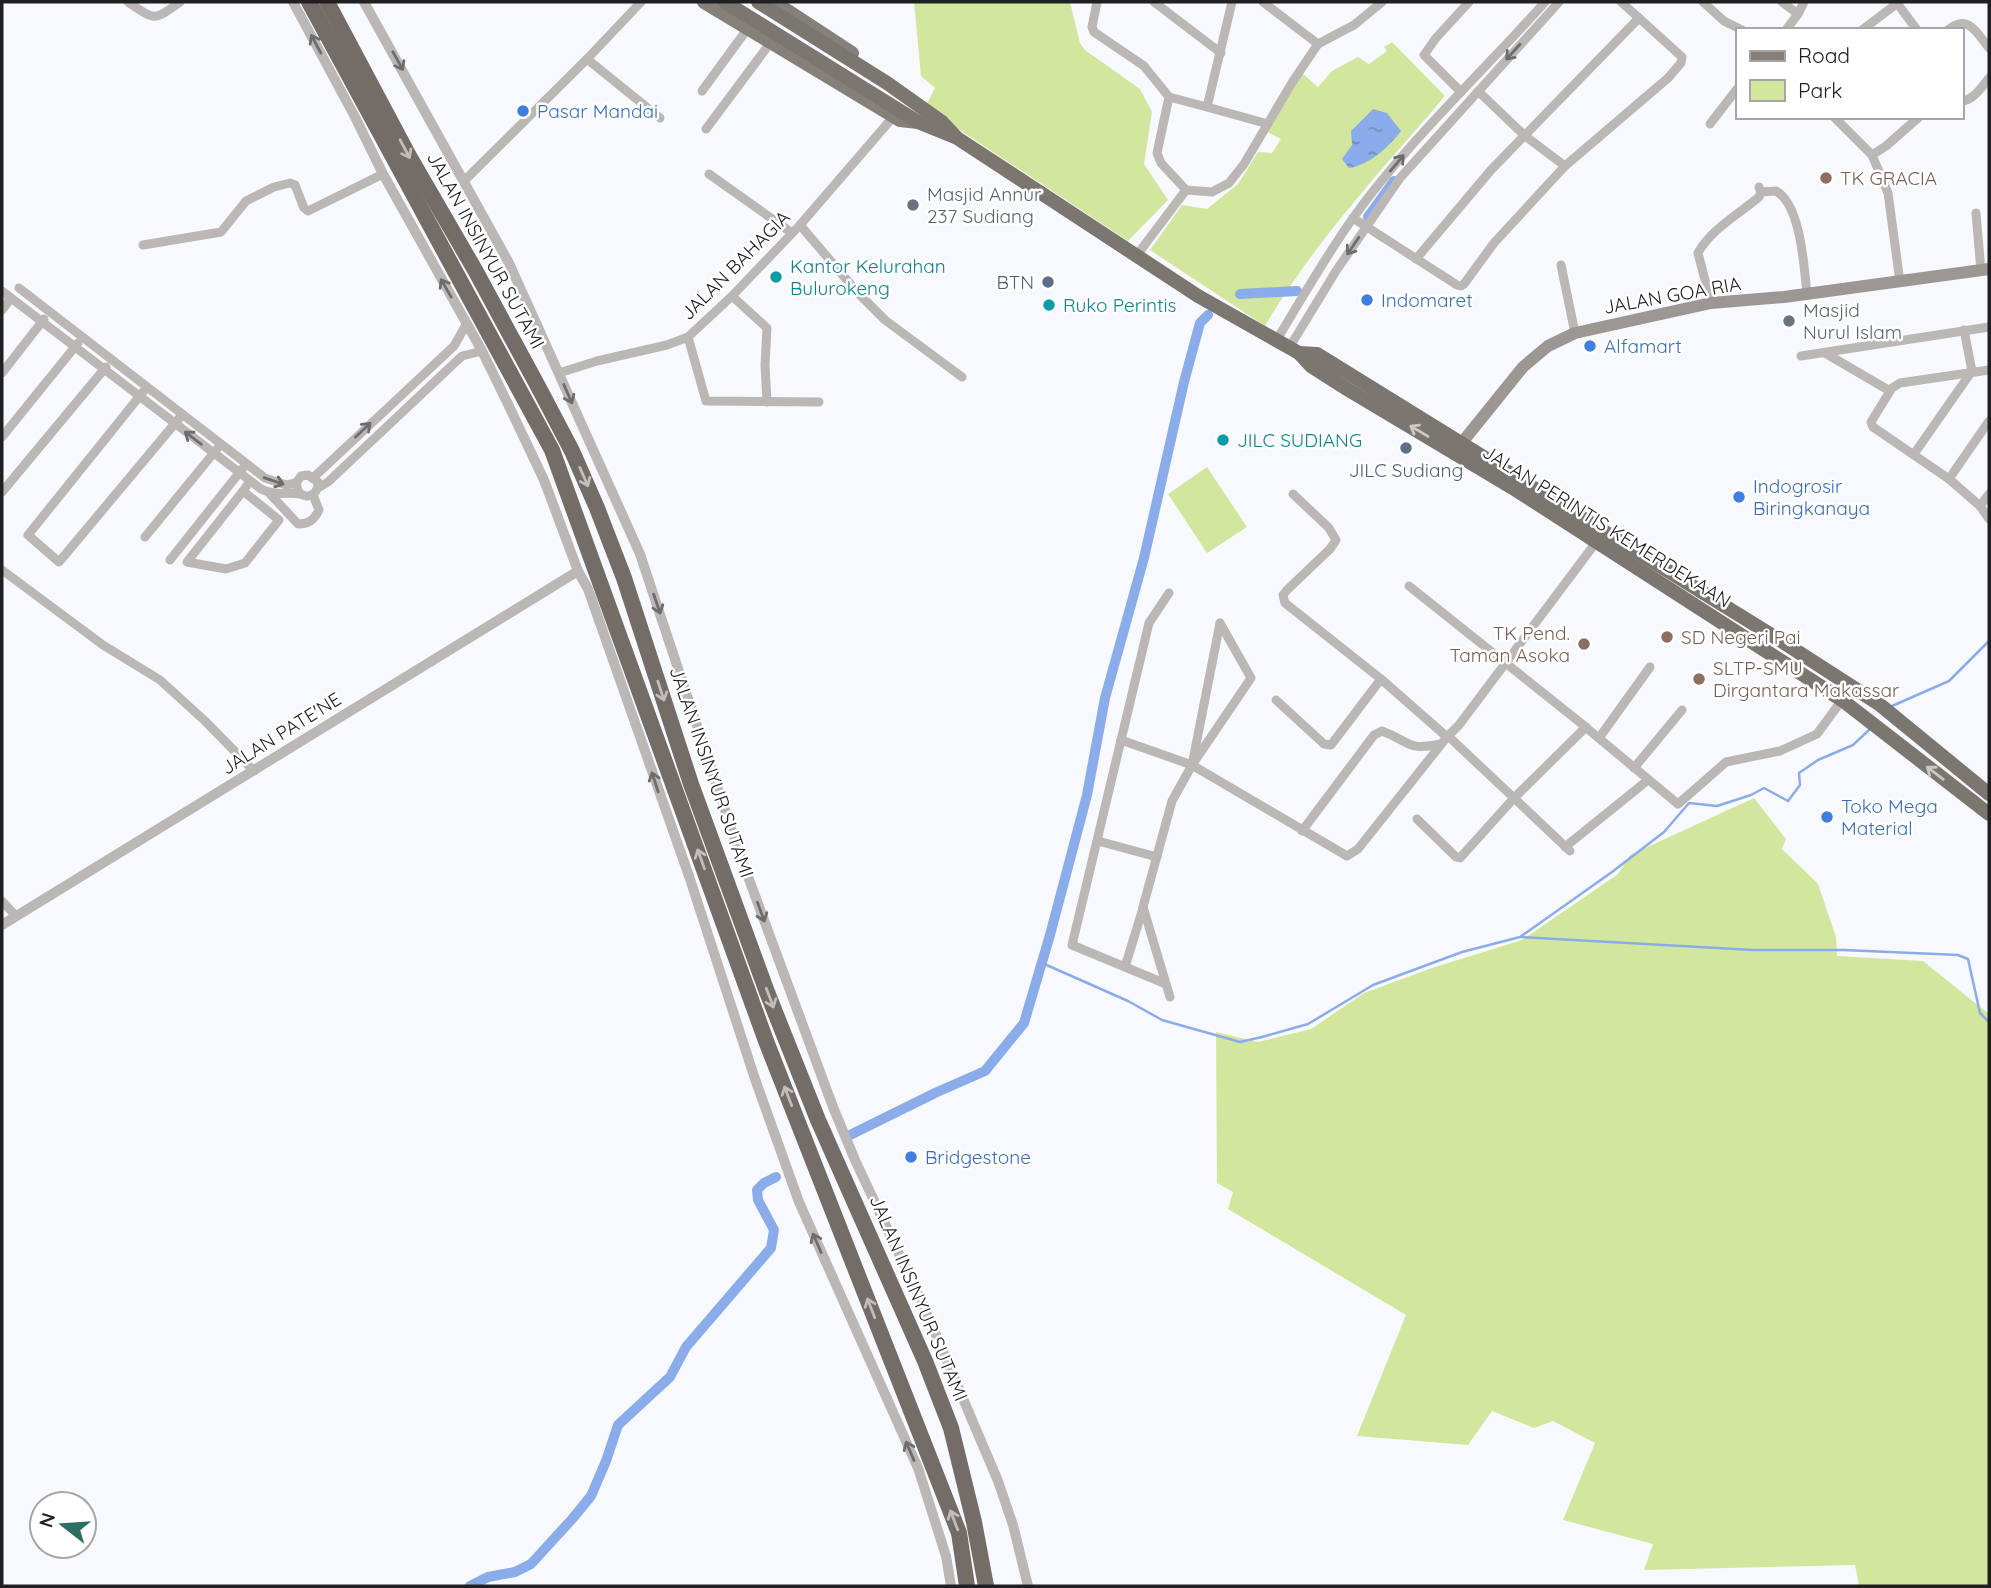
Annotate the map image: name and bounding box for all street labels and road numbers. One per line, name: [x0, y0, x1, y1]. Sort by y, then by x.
street label: JALAN INSINYUR SUTAMI: [422, 147, 550, 353]
street label: JALAN BAHAGIA: [675, 205, 795, 325]
street label: JALAN GOA RIA: [1601, 271, 1743, 319]
street label: JALAN PERINTIS KEMERDEKAAN: [1478, 439, 1736, 613]
street label: JALAN INSINYUR SUTAMI: [665, 663, 759, 881]
street label: JALAN PATE'NE: [217, 687, 345, 779]
street label: JALAN INSINYUR SUTAMI: [865, 1191, 973, 1405]

